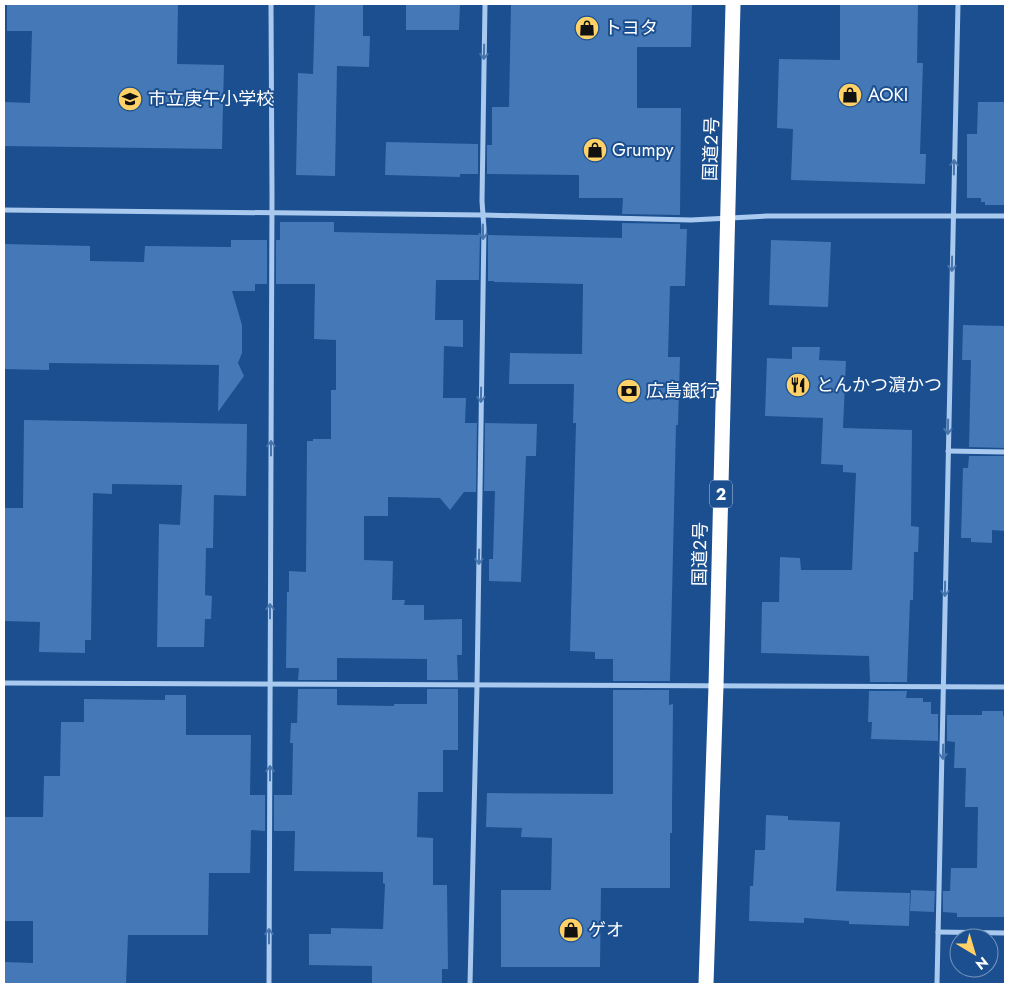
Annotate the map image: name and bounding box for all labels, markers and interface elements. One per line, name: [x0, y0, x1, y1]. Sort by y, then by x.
shop icon: トヨタ: [574, 15, 600, 41]
place label: トヨタ: [604, 15, 658, 41]
one-way arrow: [479, 44, 489, 60]
shop icon: AOKI: [837, 82, 863, 108]
place label: AOKI: [868, 82, 908, 108]
school or university icon: 市立庚午小学校: [117, 86, 143, 112]
place label: 市立庚午小学校: [148, 86, 274, 112]
street label: 国道2号: [697, 116, 725, 182]
shop icon: Grumpy: [582, 137, 608, 163]
place label: Grumpy: [612, 137, 674, 163]
one-way arrow: [950, 159, 959, 175]
one-way arrow: [478, 224, 488, 240]
one-way arrow: [947, 256, 957, 272]
restaurant icon: とんかつ濵かつ: [785, 372, 811, 398]
place label: とんかつ濵かつ: [816, 372, 942, 398]
bank icon: 広島銀行: [616, 378, 642, 404]
place label: 広島銀行: [646, 378, 718, 404]
one-way arrow: [476, 386, 486, 403]
one-way arrow: [943, 418, 953, 435]
one-way arrow: [266, 440, 276, 456]
road number: 2: [710, 480, 732, 508]
street label: 国道2号: [686, 522, 714, 586]
one-way arrow: [474, 549, 483, 565]
one-way arrow: [941, 581, 950, 597]
one-way arrow: [265, 603, 275, 619]
one-way arrow: [938, 744, 947, 760]
one-way arrow: [265, 765, 274, 781]
shop icon: ゲオ: [558, 917, 584, 943]
place label: ゲオ: [588, 917, 624, 943]
one-way arrow: [264, 928, 274, 944]
north arrow: [949, 928, 999, 978]
text: N: [971, 952, 993, 975]

